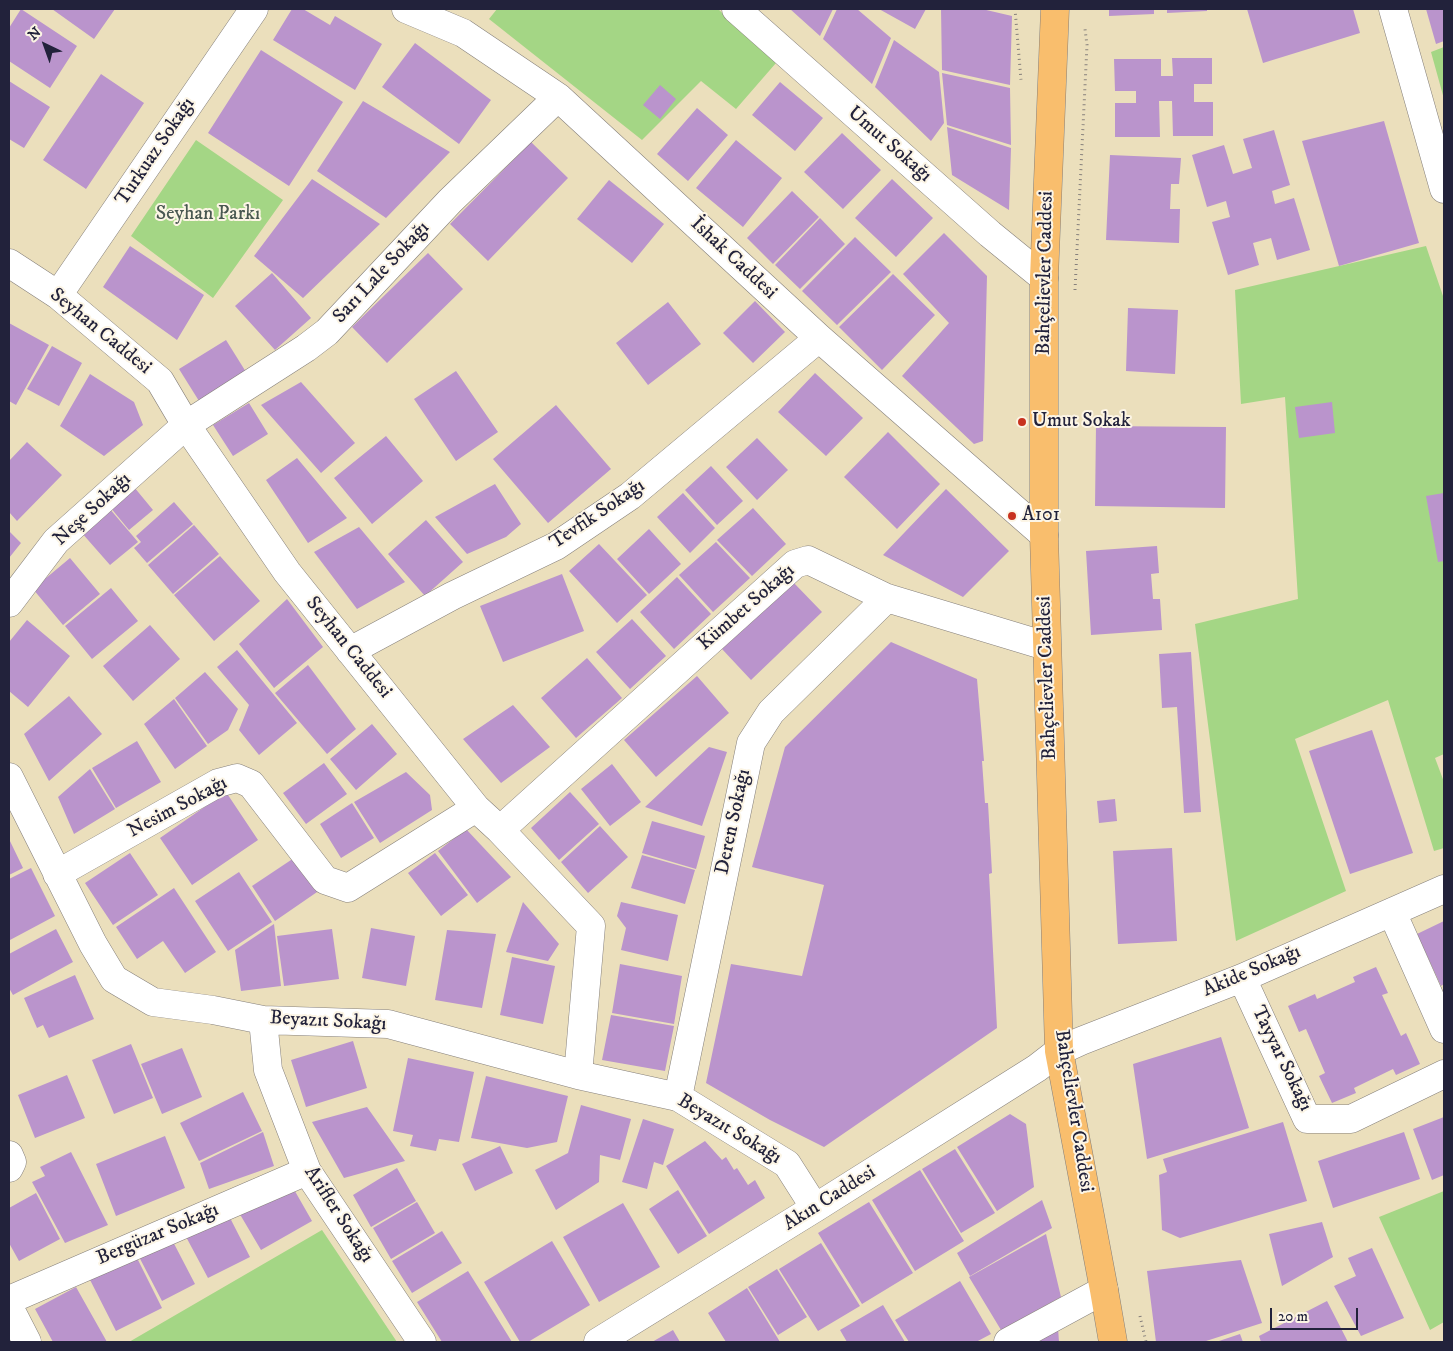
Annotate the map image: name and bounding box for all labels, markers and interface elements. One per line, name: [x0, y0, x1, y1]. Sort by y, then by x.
north arrow: [20, 20, 70, 70]
text: N: [25, 23, 45, 44]
street label: Turkuaz Sokağı: [111, 93, 201, 211]
street label: Umut Sokağı: [842, 102, 936, 188]
street label: Bahçelievler Caddesi: [1033, 191, 1059, 355]
park label: Seyhan Parkı: [156, 203, 260, 227]
street label: İshak Caddesi: [685, 213, 781, 305]
street label: Sarı Lale Sokağı: [329, 217, 435, 329]
street label: Seyhan Caddesi: [44, 284, 156, 380]
place label: Umut Sokak: [1032, 410, 1131, 434]
marker: Umut Sokak: [1016, 416, 1028, 428]
street label: Neşe Sokağı: [49, 468, 137, 552]
street label: Tevfik Sokağı: [546, 475, 650, 555]
place label: A101: [1022, 504, 1060, 528]
marker: A101: [1006, 510, 1018, 522]
street label: Kümbet Sokağı: [694, 559, 800, 657]
street label: Seyhan Caddesi: [300, 592, 396, 704]
street label: Bahçelievler Caddesi: [1033, 596, 1063, 760]
street label: Deren Sokağı: [711, 767, 757, 877]
street label: Nesim Sokağı: [124, 772, 232, 844]
street label: Akide Sokağı: [1200, 941, 1304, 1003]
street label: Tayyar Sokağı: [1245, 1002, 1317, 1116]
street label: Beyazıt Sokağı: [269, 1007, 387, 1037]
street label: Bahçelievler Caddesi: [1048, 1028, 1098, 1194]
street label: Beyazıt Sokağı: [673, 1090, 785, 1170]
street label: Akın Caddesi: [779, 1161, 881, 1237]
street label: Arifler Sokağı: [298, 1162, 378, 1268]
street label: Bergüzar Sokağı: [93, 1199, 223, 1271]
scale bar: [1273, 1298, 1360, 1330]
text: 20 m: [1278, 1307, 1308, 1326]

